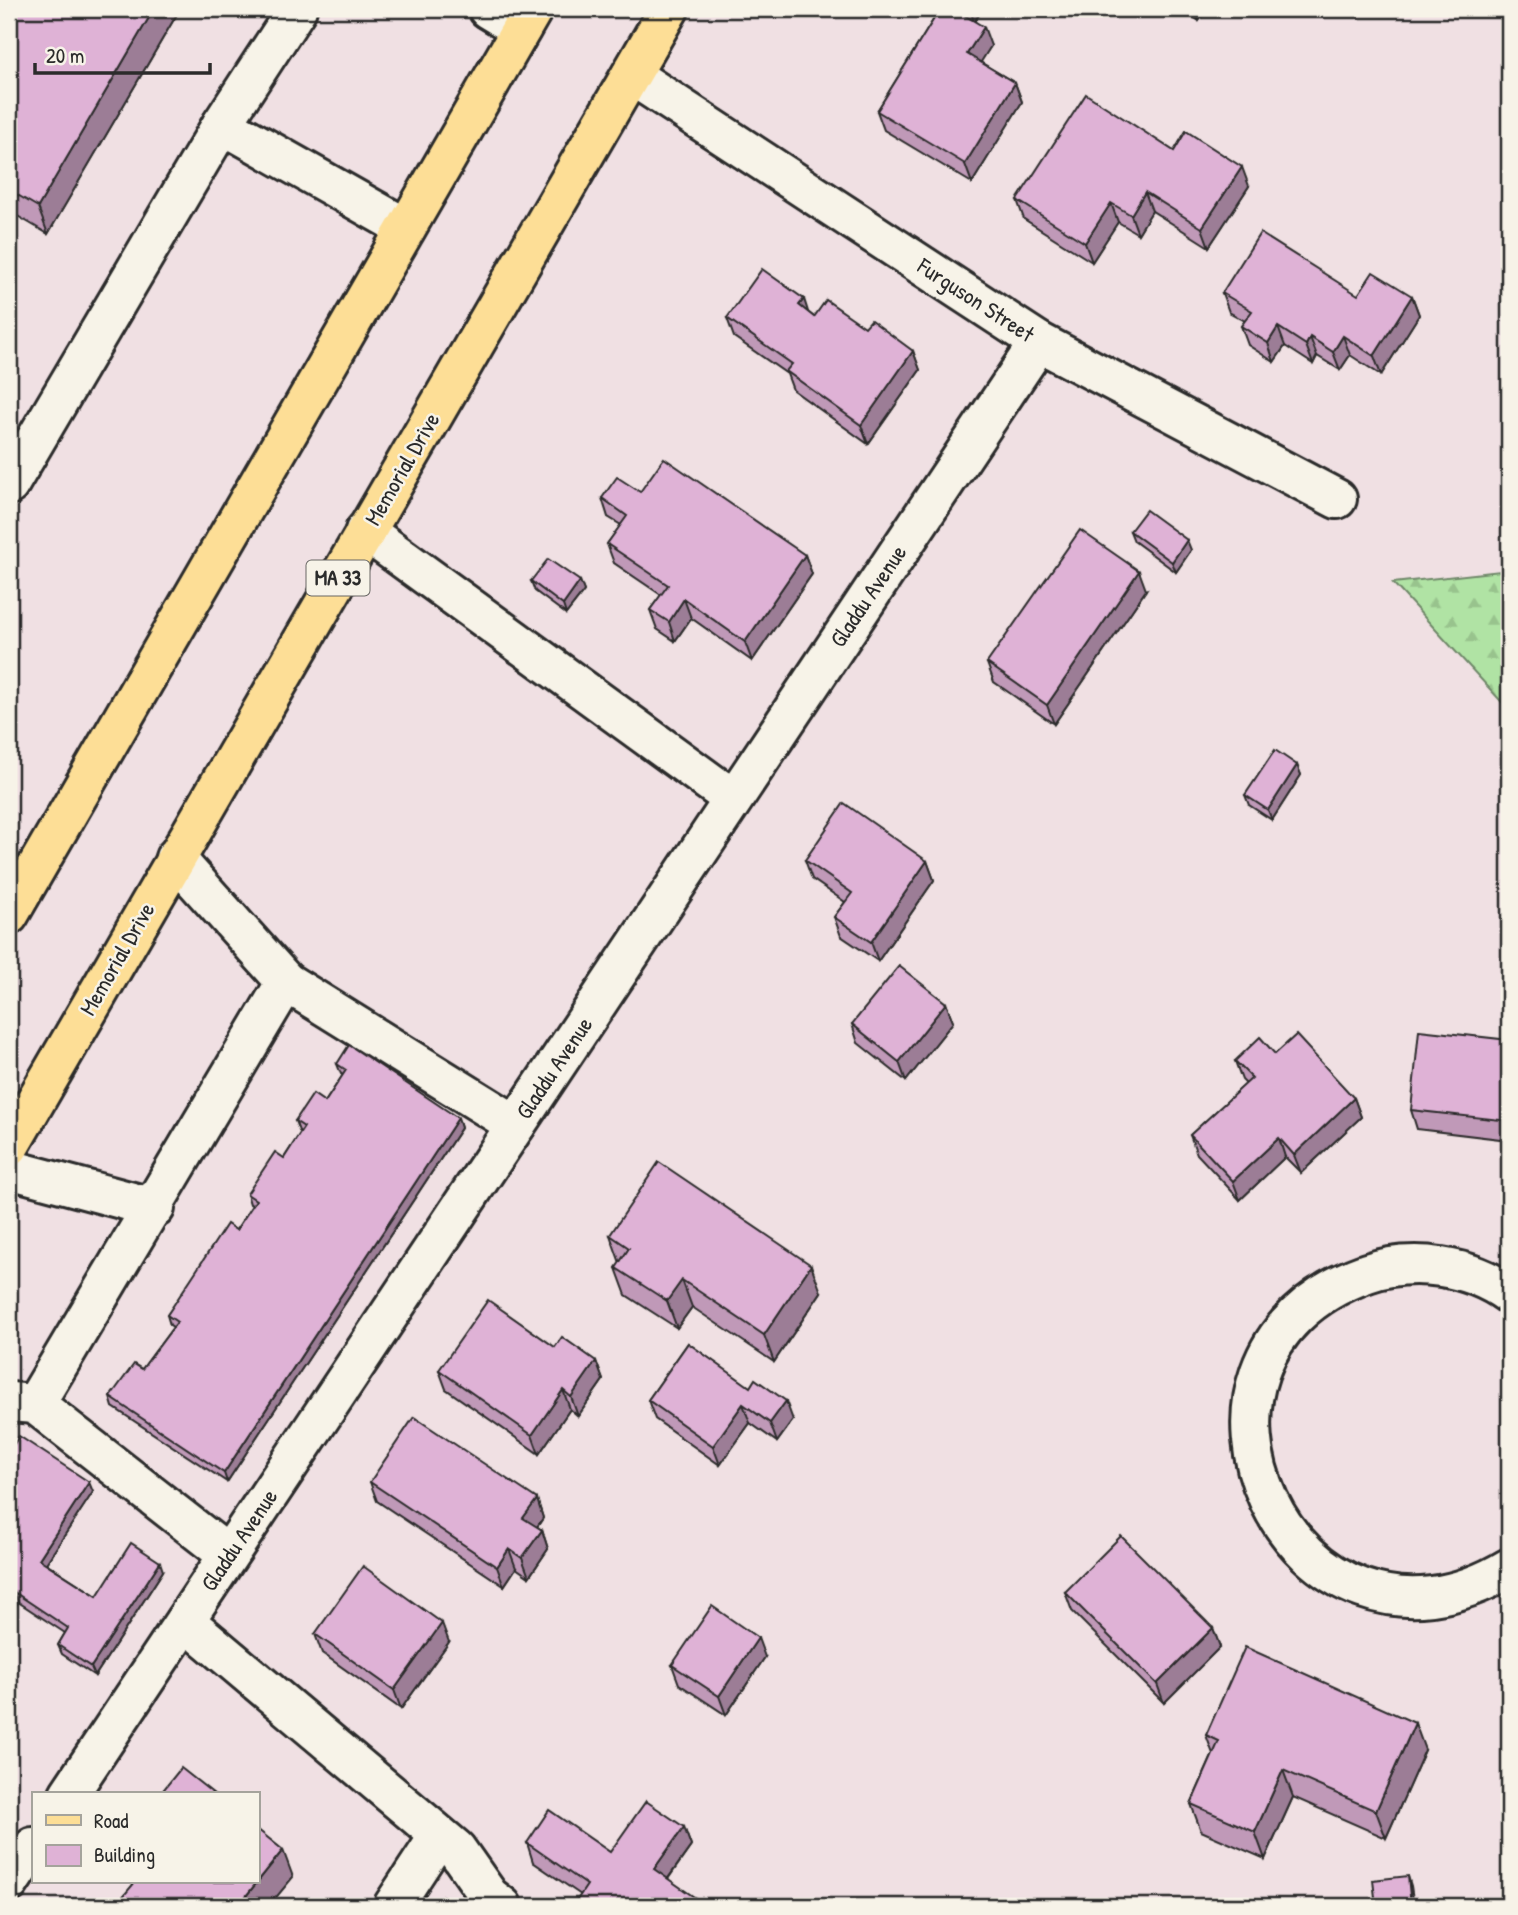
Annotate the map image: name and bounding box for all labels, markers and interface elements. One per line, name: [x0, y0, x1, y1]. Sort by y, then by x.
scale bar: [35, 32, 210, 76]
text: 20 m: [46, 41, 84, 70]
street label: Furguson Street: [911, 250, 1042, 350]
street label: Memorial Drive: [357, 407, 446, 531]
street label: Gladdu Avenue: [822, 539, 913, 653]
road number: MA 33: [306, 560, 370, 596]
street label: Memorial Drive: [72, 897, 161, 1021]
street label: Gladdu Avenue: [508, 1011, 599, 1125]
street label: Gladdu Avenue: [193, 1483, 284, 1597]
legend: [32, 1792, 259, 1884]
text: Road: [94, 1806, 128, 1835]
text: Building: [94, 1840, 155, 1869]

